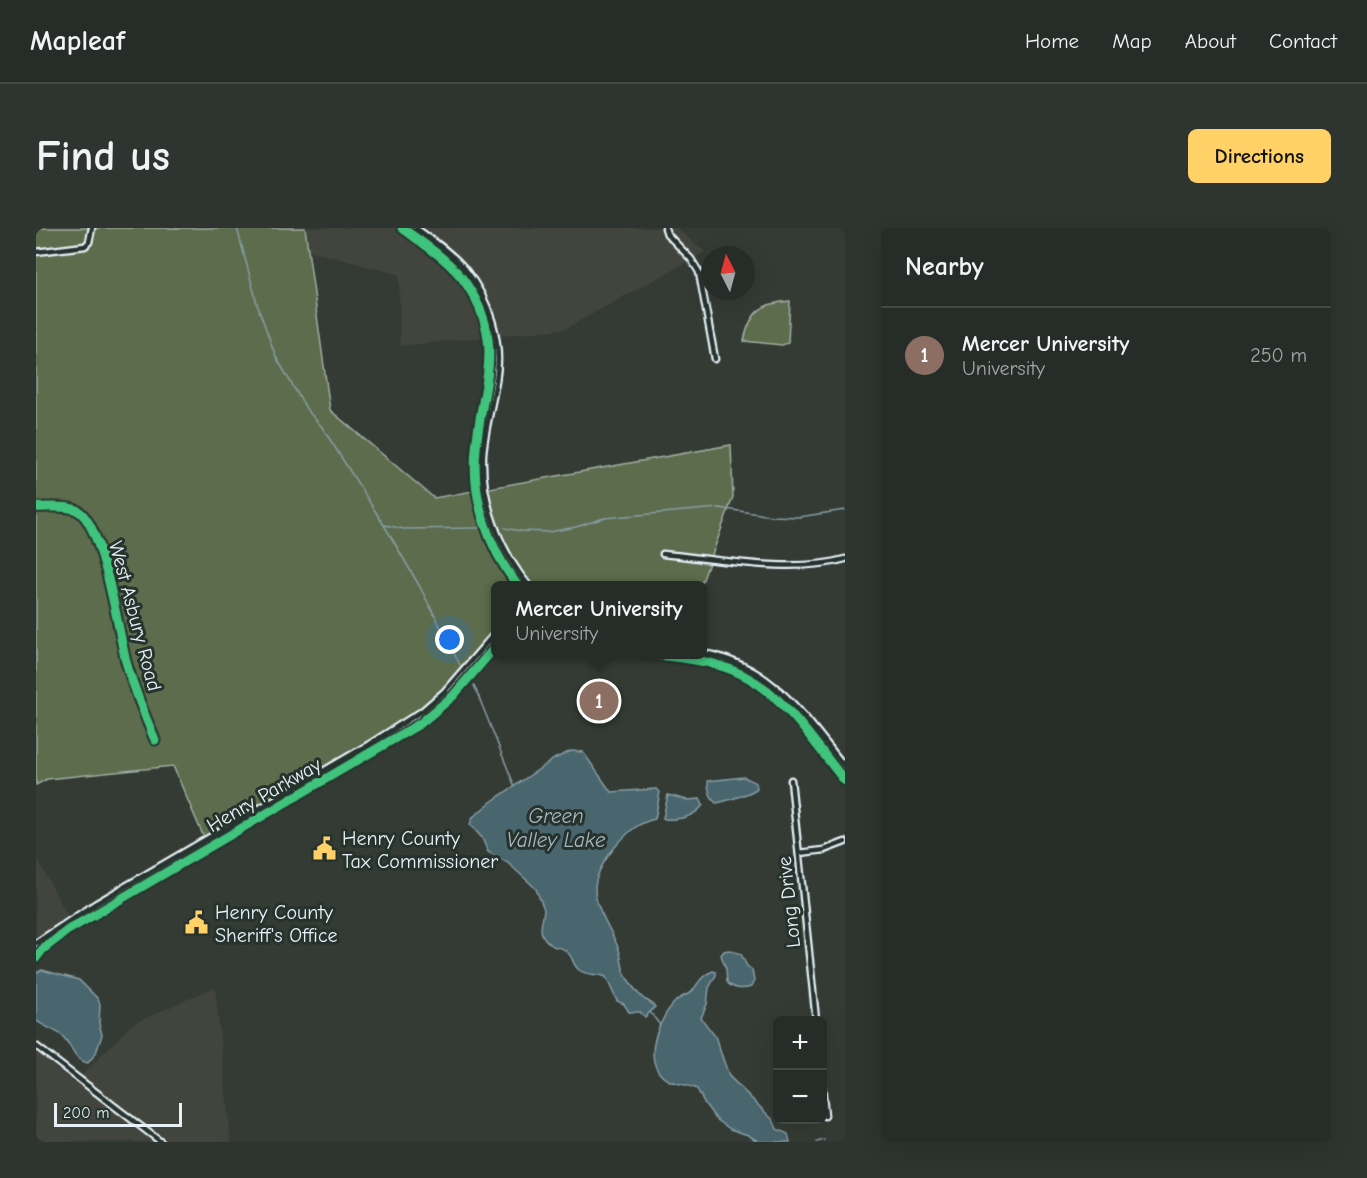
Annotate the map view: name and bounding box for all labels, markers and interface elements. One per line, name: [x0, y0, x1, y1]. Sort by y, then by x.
text: Mapleaf: [30, 25, 125, 57]
text: Home: [1025, 29, 1079, 53]
text: Map: [1112, 29, 1152, 53]
text: About: [1185, 29, 1236, 53]
text: Contact: [1269, 29, 1337, 53]
button: Directions: [1188, 129, 1331, 183]
text: Find us: [36, 132, 170, 181]
north arrow: [701, 246, 755, 300]
text: Nearby: [905, 252, 984, 282]
text: Mercer University: [962, 331, 1129, 357]
text: 1: [921, 344, 928, 367]
text: 250 m: [1250, 344, 1307, 367]
text: University: [962, 357, 1045, 380]
street label: West Asbury Road: [104, 538, 166, 694]
popup: [491, 581, 707, 659]
text: Mercer University: [515, 596, 683, 622]
text: University: [515, 622, 598, 645]
your location: [435, 625, 464, 654]
pin: 1: [580, 678, 618, 724]
street label: Henry Parkway: [203, 753, 325, 837]
water label: Green Valley Lake: [506, 804, 606, 852]
place label: Henry County Tax Commissioner: [342, 827, 498, 873]
public building icon: Henry County Tax Commissioner: [311, 836, 337, 862]
street label: Long Drive: [773, 855, 805, 949]
place label: Henry County Sheriff's Office: [215, 901, 338, 947]
public building icon: Henry County Sheriff's Office: [184, 910, 210, 936]
map controls: [773, 1016, 827, 1124]
button: +: [773, 1016, 827, 1070]
button: −: [773, 1070, 827, 1124]
scale bar: [54, 1100, 182, 1128]
text: 200 m: [63, 1104, 109, 1122]

